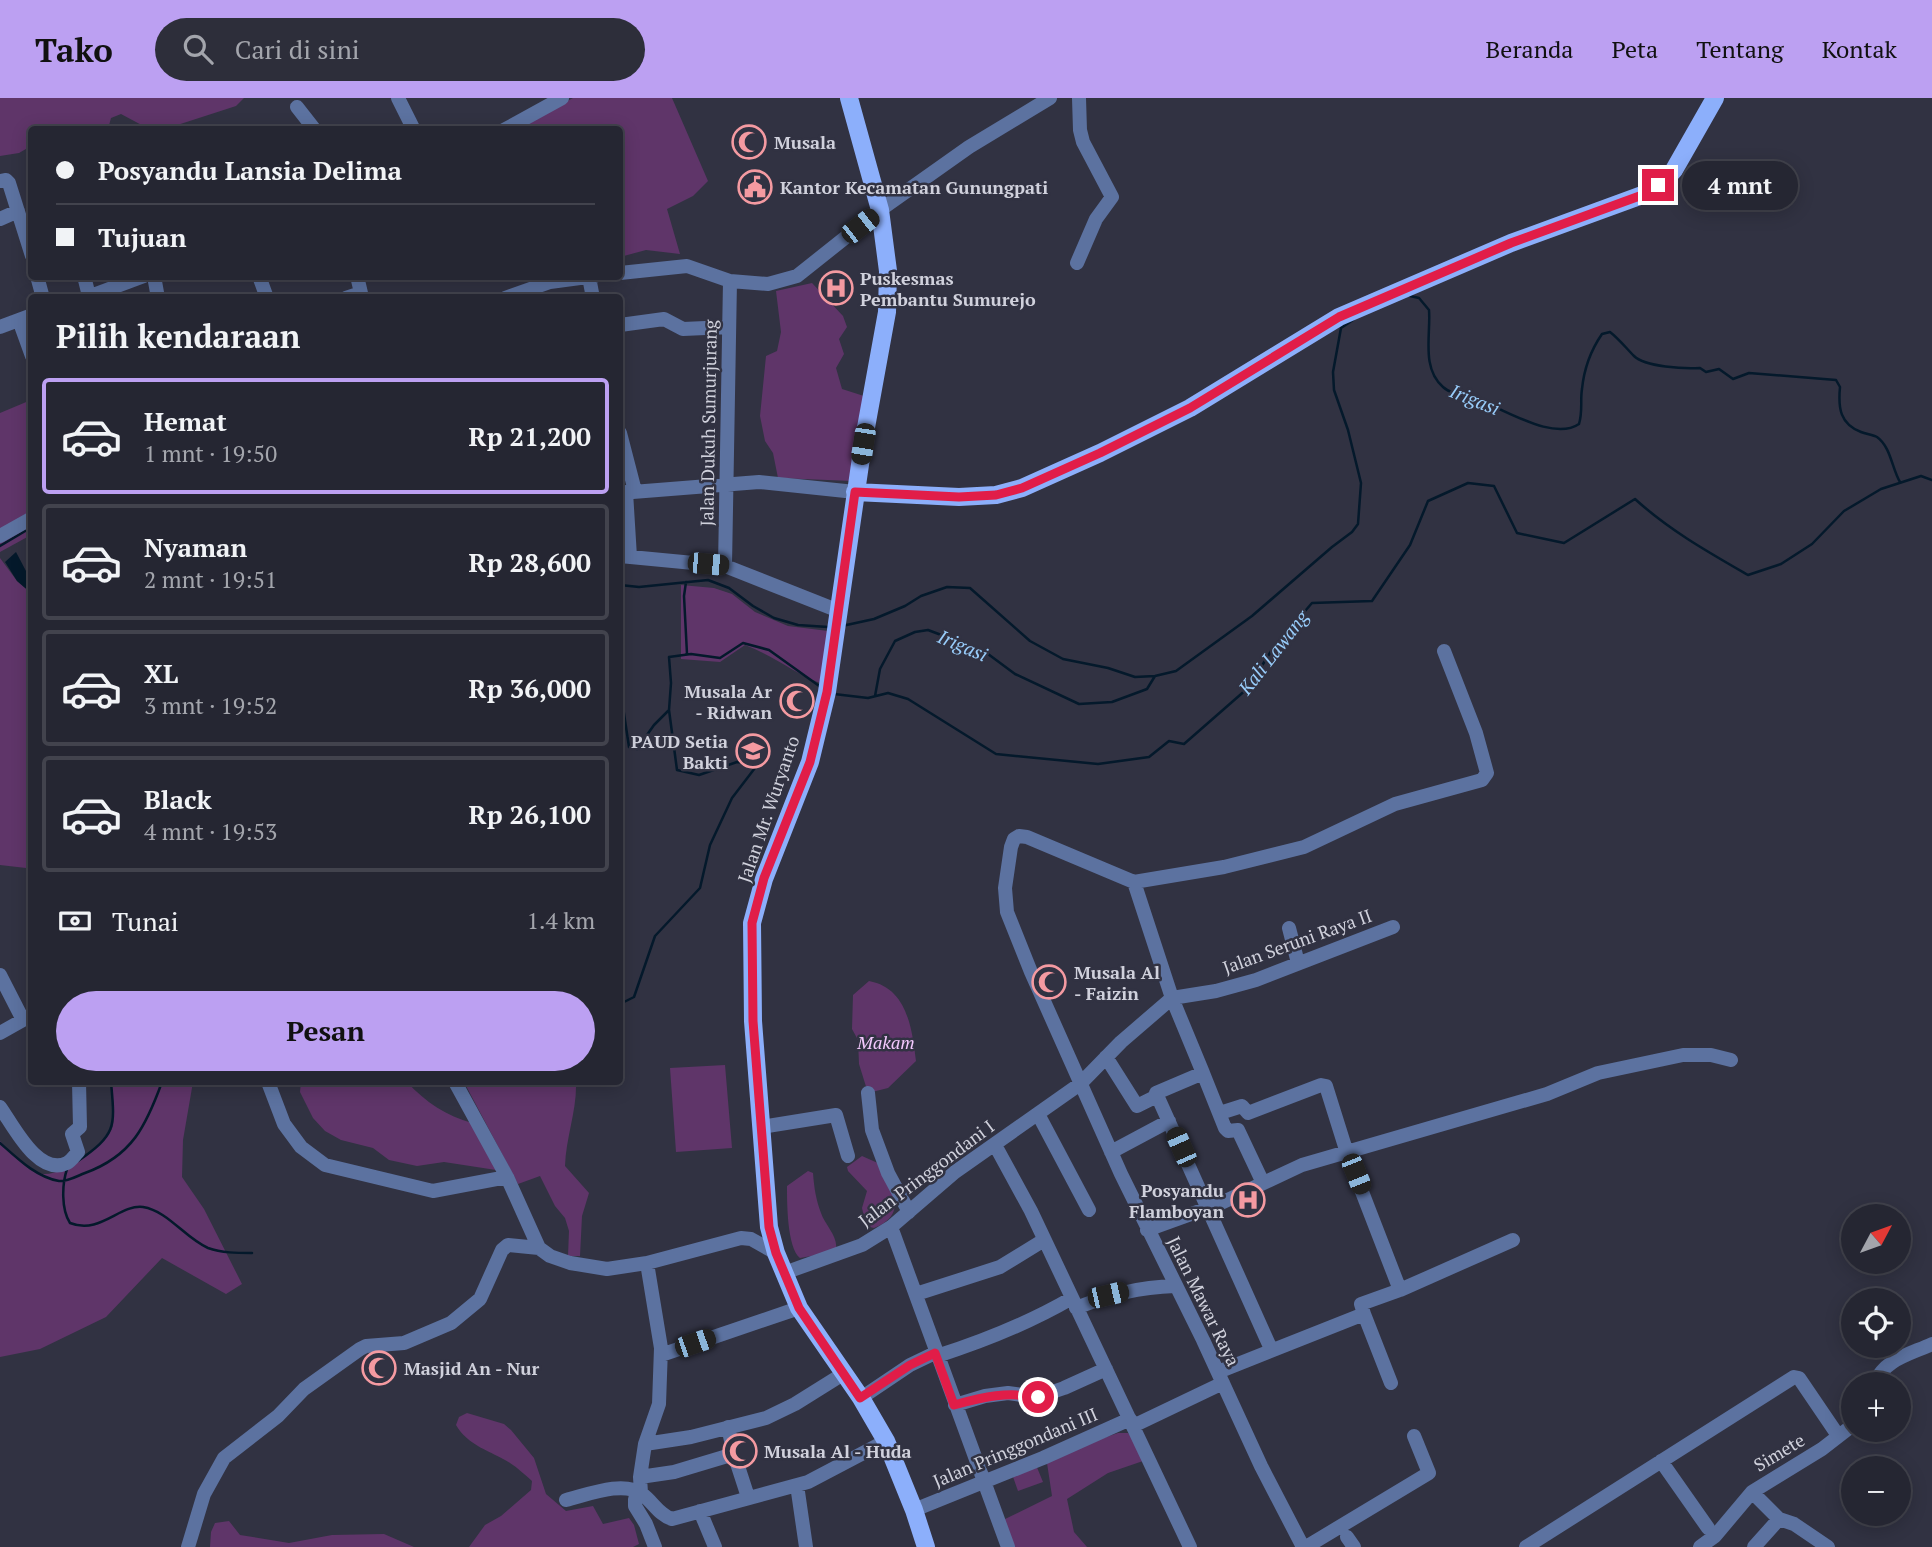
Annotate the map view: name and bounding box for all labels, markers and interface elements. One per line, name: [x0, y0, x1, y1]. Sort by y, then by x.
search box: [155, 18, 645, 81]
text: Tako: [35, 28, 113, 71]
icon: search: [179, 30, 217, 68]
text: Cari di sini: [235, 32, 360, 66]
text: Beranda: [1486, 33, 1573, 65]
text: Peta: [1611, 33, 1658, 65]
text: Tentang: [1696, 33, 1784, 65]
text: Kontak: [1822, 33, 1897, 65]
mosque icon: Musala: [730, 123, 768, 161]
place label: Musala: [774, 130, 836, 154]
text: Posyandu Lansia Delima: [98, 153, 402, 187]
callout: 4 mnt: [1682, 160, 1798, 210]
public building icon: Kantor Kecamatan Gunungpati: [736, 168, 774, 206]
route end: [1642, 169, 1674, 201]
text: 4 mnt: [1708, 170, 1772, 201]
place label: Kantor Kecamatan Gunungpati: [780, 175, 1048, 199]
car: [837, 205, 884, 247]
text: Tujuan: [98, 220, 186, 254]
place label: Puskesmas Pembantu Sumurejo: [860, 266, 1036, 311]
hospital icon: Puskesmas Pembantu Sumurejo: [817, 269, 855, 307]
text: Pilih kendaraan: [56, 315, 300, 357]
street label: Jalan Dukuh Sumurjurang: [694, 319, 722, 527]
water label: Irigasi: [1445, 377, 1504, 421]
text: Hemat: [144, 404, 227, 438]
icon: car: [60, 405, 123, 468]
text: Rp 21,200: [469, 419, 591, 453]
car: [850, 422, 877, 466]
text: 1 mnt · 19:50: [144, 438, 277, 469]
text: Nyaman: [144, 530, 247, 564]
icon: car: [60, 531, 123, 594]
text: Rp 28,600: [469, 545, 591, 579]
car: [687, 552, 730, 576]
text: 2 mnt · 19:51: [144, 564, 277, 595]
water label: Kali Lawang: [1232, 603, 1315, 700]
water label: Irigasi: [933, 623, 992, 667]
text: XL: [144, 656, 178, 690]
icon: car: [60, 657, 123, 720]
text: Rp 36,000: [469, 671, 591, 705]
place label: Musala Ar - Ridwan: [684, 679, 772, 724]
mosque icon: Musala Ar - Ridwan: [778, 682, 816, 720]
text: 3 mnt · 19:52: [144, 690, 277, 721]
place label: PAUD Setia Bakti: [631, 729, 728, 774]
street label: Jalan Mr. Wuryanto: [732, 732, 804, 886]
school or university icon: PAUD Setia Bakti: [734, 732, 772, 770]
text: Black: [144, 782, 212, 816]
icon: car: [60, 783, 123, 846]
text: Rp 26,100: [469, 797, 591, 831]
text: 4 mnt · 19:53: [144, 816, 277, 847]
icon: cash: [56, 902, 94, 940]
street label: Jalan Seruni Raya II: [1219, 903, 1375, 979]
text: Tunai: [112, 904, 179, 938]
text: 1.4 km: [527, 905, 595, 936]
place label: Musala Al - Faizin: [1074, 960, 1160, 1005]
mosque icon: Musala Al - Faizin: [1030, 963, 1068, 1001]
button: Pesan: [56, 991, 595, 1071]
park label: Makam: [856, 1030, 915, 1054]
street label: Jalan Pringgondani I: [853, 1114, 999, 1232]
car: [1163, 1124, 1200, 1170]
car: [1339, 1151, 1374, 1197]
place label: Posyandu Flamboyan: [1129, 1178, 1224, 1223]
hospital icon: Posyandu Flamboyan: [1229, 1181, 1267, 1219]
north arrow: [1841, 1204, 1911, 1274]
map controls: [1841, 1204, 1911, 1526]
street label: Jalan Mawar Raya: [1162, 1232, 1246, 1370]
car: [1086, 1280, 1131, 1310]
button: locate: [1841, 1288, 1911, 1358]
car: [672, 1326, 719, 1360]
mosque icon: Masjid An - Nur: [360, 1349, 398, 1387]
place label: Masjid An - Nur: [404, 1356, 540, 1380]
button: +: [1841, 1372, 1911, 1442]
route start: [1022, 1381, 1054, 1413]
street label: Jalan Pringgondani III: [929, 1401, 1101, 1493]
street label: Simete: [1749, 1427, 1809, 1477]
mosque icon: Musala Al - Huda: [721, 1432, 759, 1470]
place label: Musala Al - Huda: [764, 1439, 912, 1463]
button: −: [1841, 1456, 1911, 1526]

